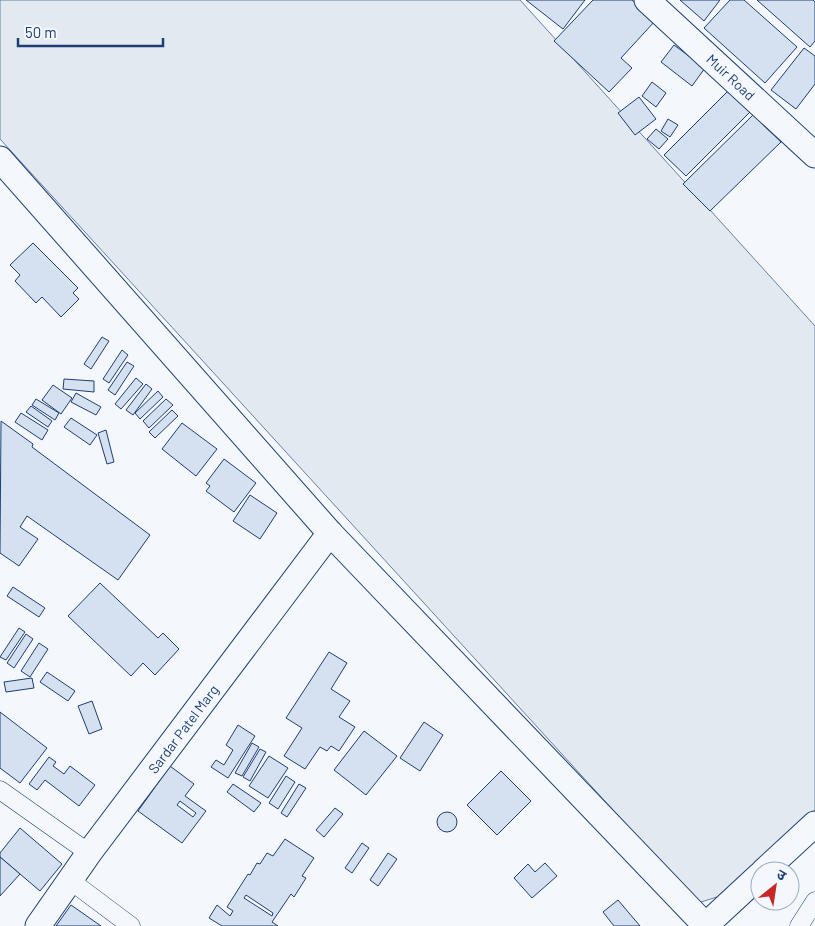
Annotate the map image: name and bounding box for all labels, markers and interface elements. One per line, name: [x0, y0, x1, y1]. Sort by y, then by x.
scale bar: [18, 15, 162, 47]
text: 50 m: [25, 23, 57, 41]
street label: Muir Road: [703, 50, 759, 104]
street label: Sardar Patel Marg: [144, 681, 222, 777]
north arrow: [750, 861, 800, 911]
text: उ: [774, 865, 790, 884]

